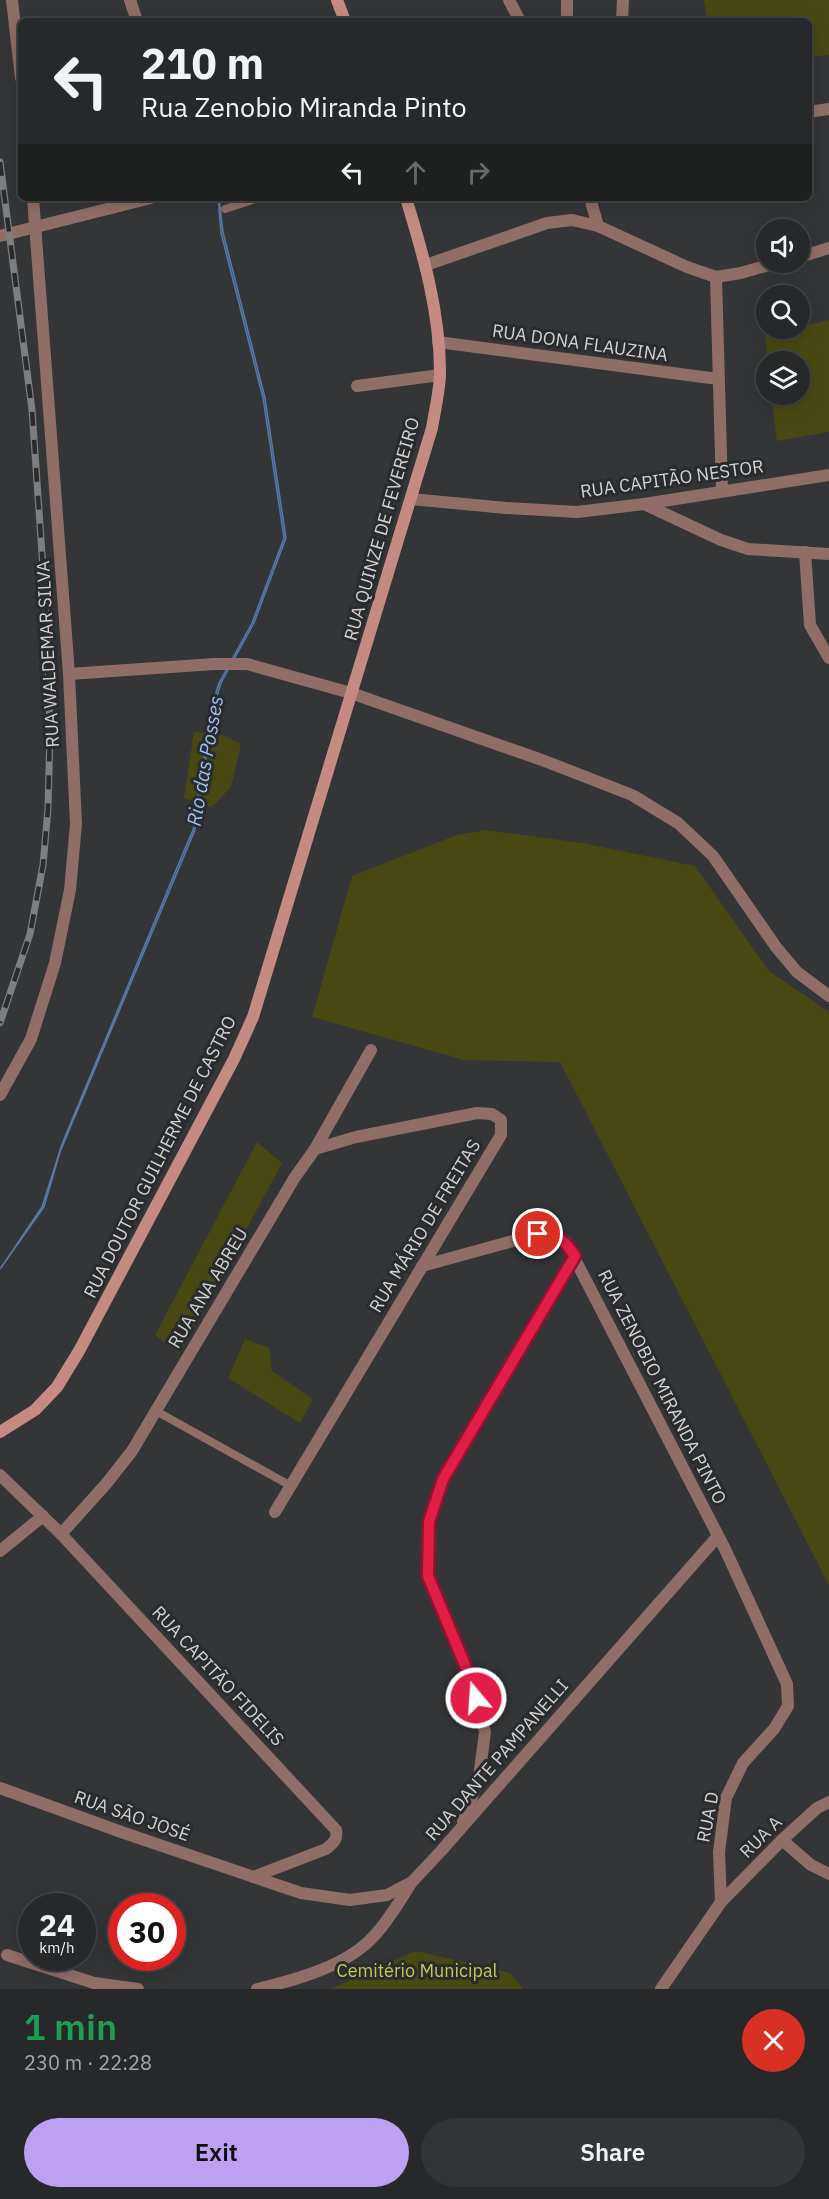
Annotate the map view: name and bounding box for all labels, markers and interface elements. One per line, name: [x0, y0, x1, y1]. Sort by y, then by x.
text: 210 m: [141, 36, 264, 91]
icon: left: [42, 42, 120, 120]
text: Rua Zenobio Miranda Pinto: [141, 89, 467, 124]
icon: left: [336, 156, 369, 189]
icon: ahead: [399, 156, 432, 189]
icon: right: [462, 156, 495, 189]
map controls: [756, 219, 810, 405]
button: sound: [756, 219, 810, 273]
button: search: [756, 285, 810, 339]
street label: RUA DONA FLAUZINA: [491, 319, 670, 366]
button: layers: [756, 351, 810, 405]
street label: RUA QUINZE DE FEVEREIRO: [339, 415, 424, 643]
street label: RUA CAPITÃO NESTOR: [579, 454, 765, 503]
street label: RUA WALDEMAR SILVA: [31, 559, 64, 748]
water label: Rio das Posses: [180, 694, 229, 828]
street label: RUA DOUTOR GUILHERME DE CASTRO: [78, 1012, 241, 1302]
street label: RUA MÁRIO DE FREITAS: [364, 1135, 485, 1317]
pin: [512, 1208, 563, 1259]
icon: arrive: [521, 1217, 554, 1250]
street label: RUA ANA ABREU: [163, 1223, 253, 1352]
street label: RUA ZENOBIO MIRANDA PINTO: [593, 1266, 732, 1508]
street label: RUA CAPITÃO FIDELIS: [147, 1601, 289, 1751]
position arrow: [444, 1666, 508, 1730]
street label: RUA DANTE PAMPANELLI: [420, 1674, 573, 1845]
street label: RUA SÃO JOSÉ: [71, 1785, 193, 1846]
street label: RUA D: [691, 1790, 724, 1844]
street label: RUA A: [735, 1810, 787, 1863]
speed limit sign: 30: [108, 1893, 186, 1971]
text: 24: [39, 1905, 75, 1944]
text: km/h: [39, 1938, 75, 1957]
park label: Cemitério Municipal: [337, 1959, 498, 1982]
text: 1 min: [24, 2003, 117, 2050]
button: close: [742, 2009, 805, 2072]
text: 230 m · 22:28: [24, 2049, 152, 2076]
button: Exit: [24, 2118, 409, 2187]
button: Share: [421, 2118, 805, 2187]

